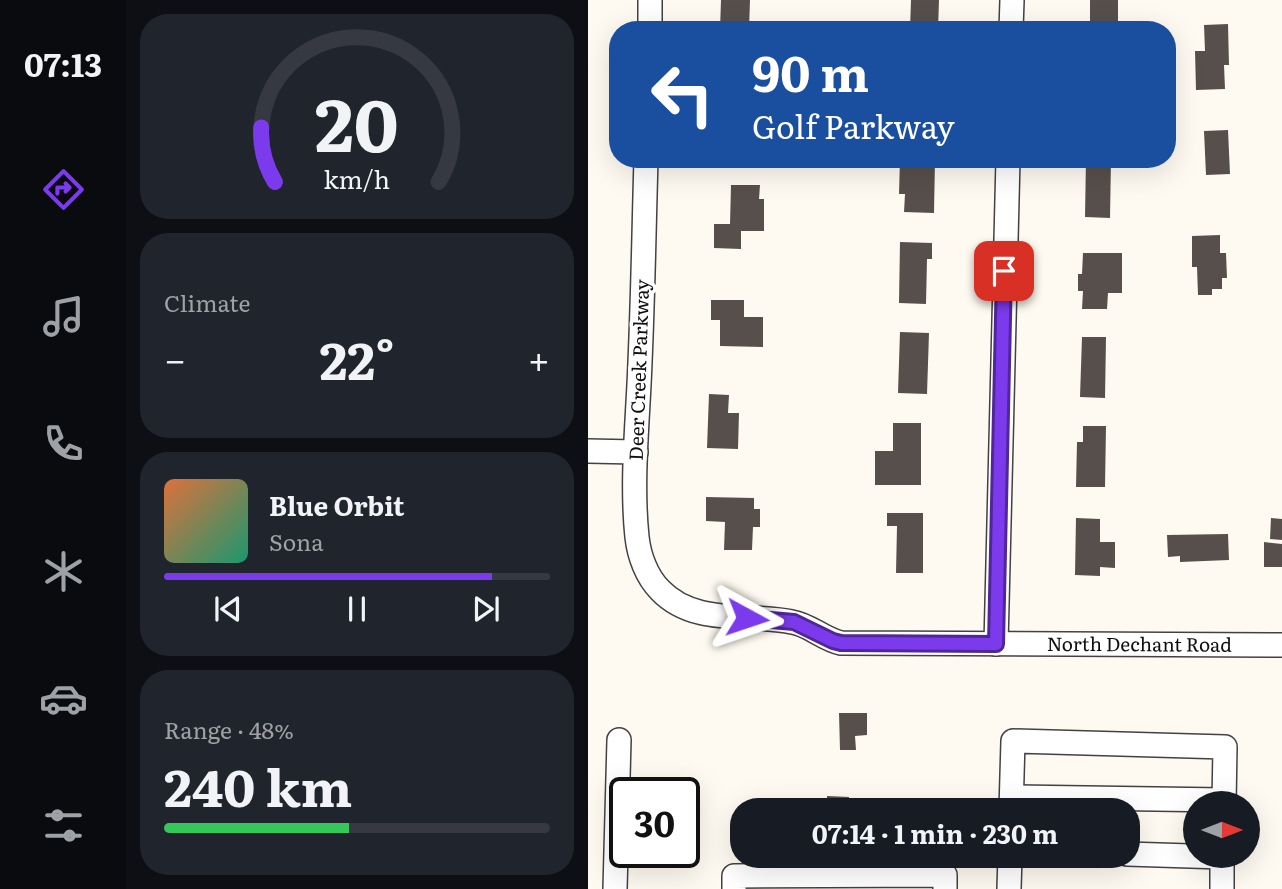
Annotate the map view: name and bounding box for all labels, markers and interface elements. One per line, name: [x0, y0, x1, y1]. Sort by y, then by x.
text: 90 m: [752, 34, 869, 107]
text: 07:13: [24, 39, 102, 87]
icon: left: [637, 49, 728, 140]
text: 20: [315, 67, 399, 175]
text: Golf Parkway: [752, 101, 955, 149]
text: km/h: [324, 160, 390, 197]
icon: directions: [39, 165, 88, 214]
pin: [974, 241, 1034, 301]
icon: arrive: [985, 252, 1023, 290]
street label: Deer Creek Parkway: [621, 279, 655, 461]
text: Climate: [164, 285, 250, 319]
icon: music: [39, 292, 88, 341]
text: 22°: [319, 319, 395, 396]
text: −: [164, 329, 186, 386]
text: +: [528, 329, 550, 386]
icon: phone: [39, 419, 88, 468]
text: Blue Orbit: [269, 485, 404, 524]
text: Sona: [269, 524, 324, 558]
icon: climate: [39, 547, 88, 596]
position arrow: [710, 581, 784, 655]
icon: previous: [209, 590, 247, 628]
icon: pause: [338, 590, 376, 628]
icon: next: [467, 590, 505, 628]
street label: North Dechant Road: [1047, 629, 1232, 658]
icon: car: [39, 674, 88, 723]
text: Range · 48%: [164, 712, 294, 746]
text: 240 km: [164, 746, 352, 823]
speed limit sign: 30: [609, 777, 700, 868]
north arrow: [1183, 791, 1260, 868]
map controls: [1183, 791, 1260, 868]
icon: filters: [39, 801, 88, 850]
text: 07:14 · 1 min · 230 m: [812, 813, 1058, 852]

